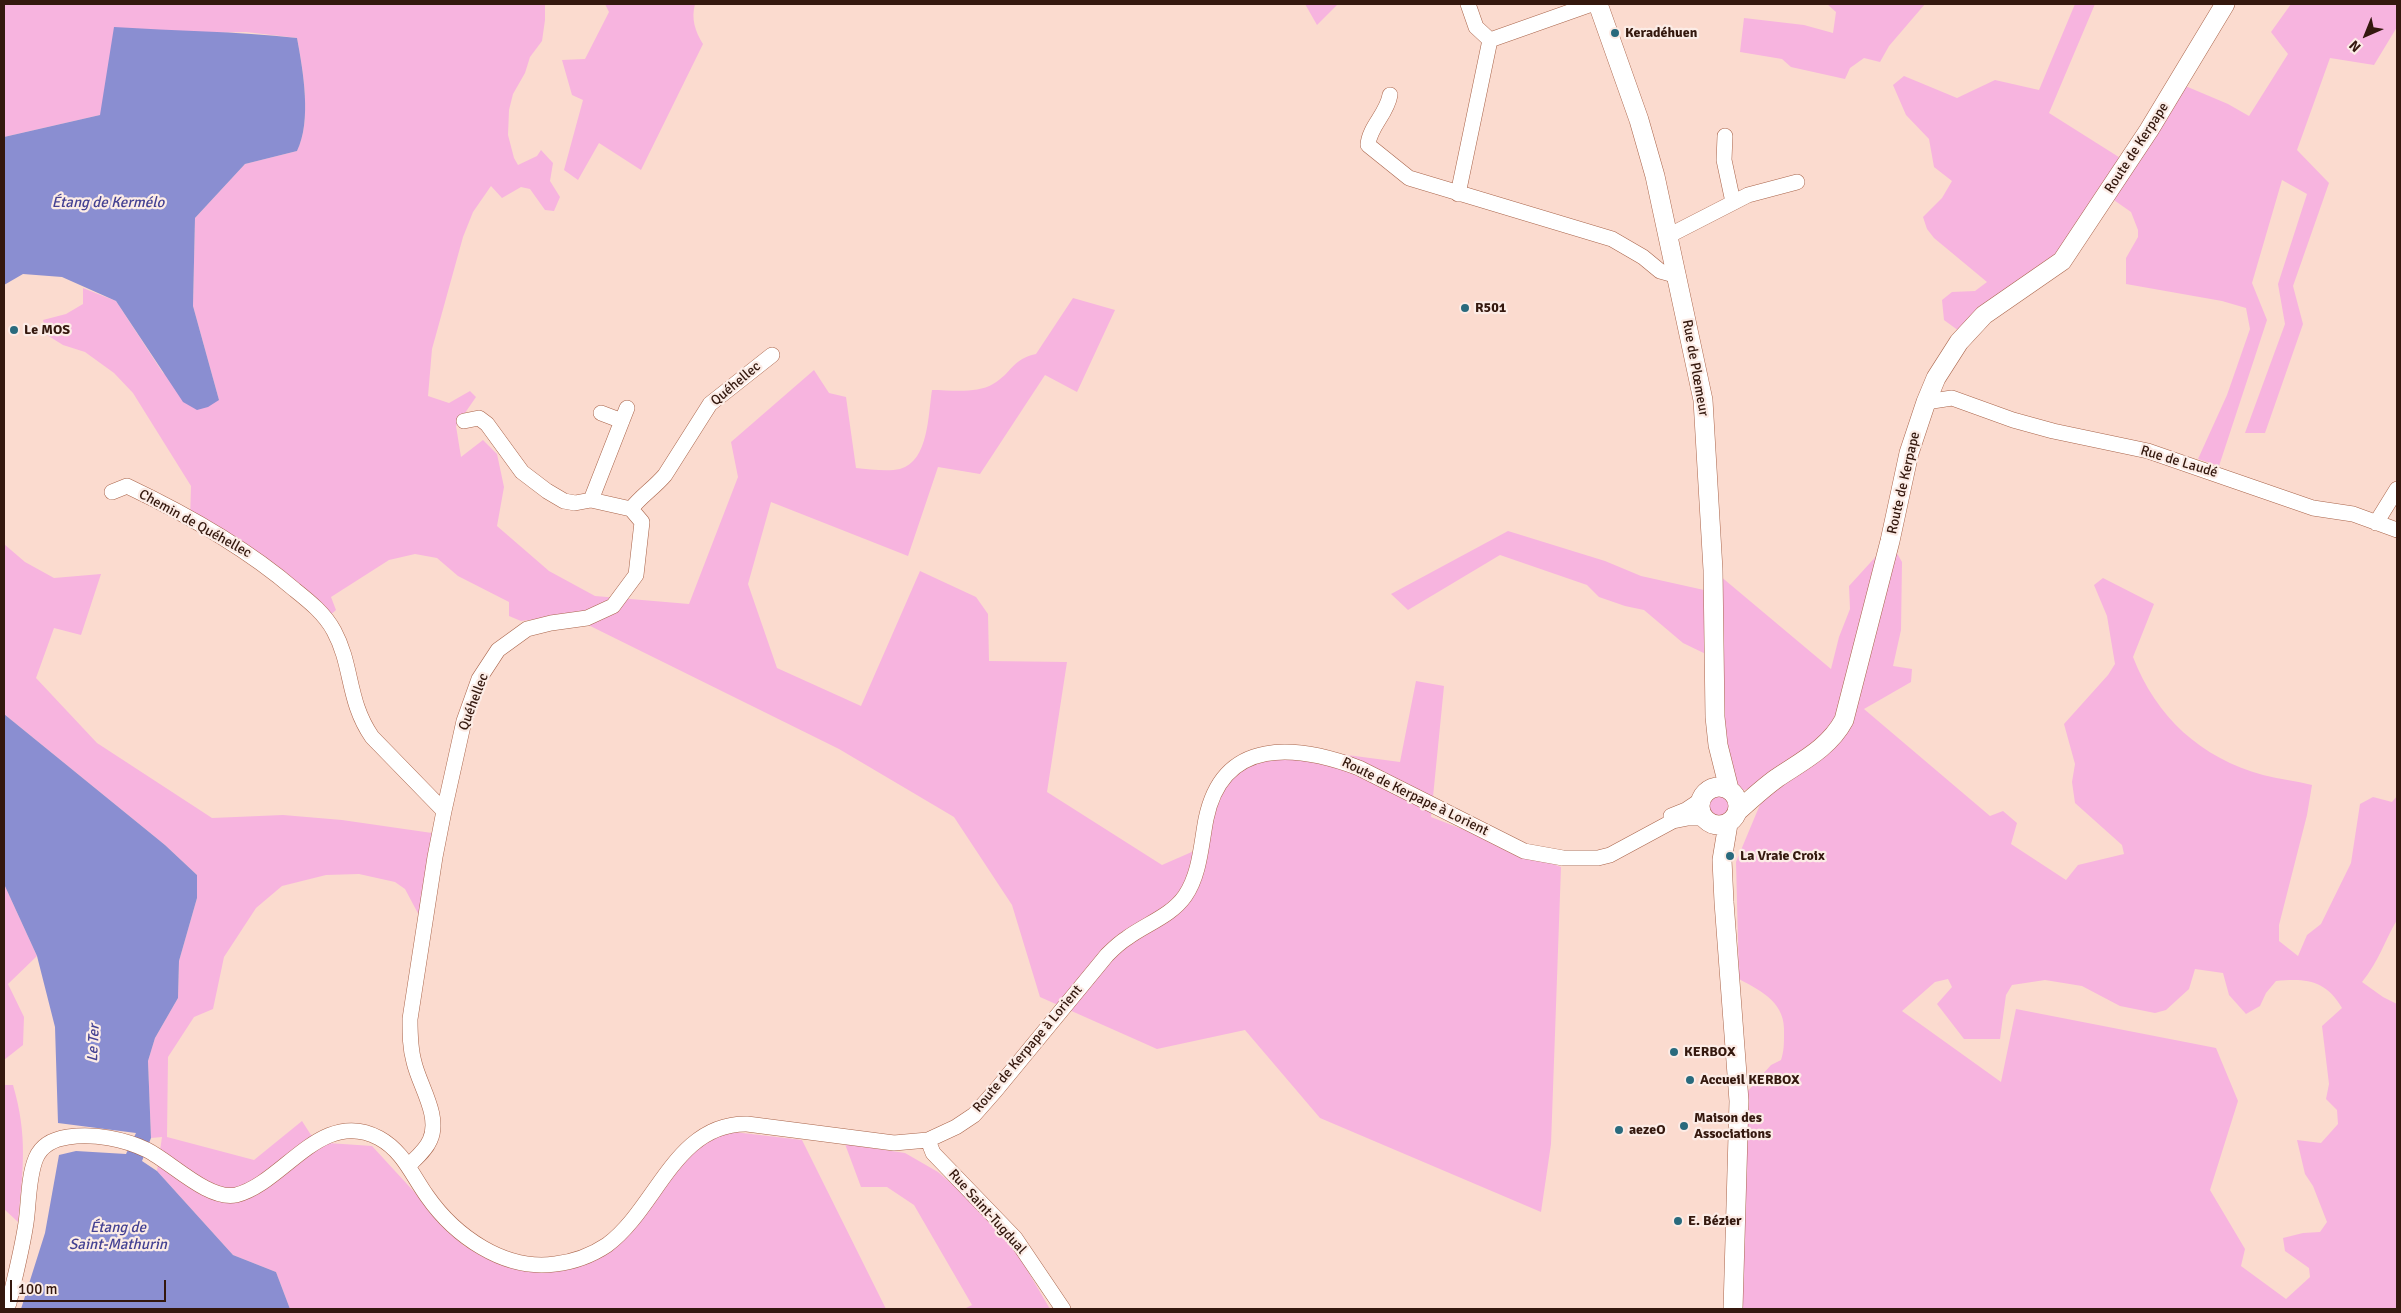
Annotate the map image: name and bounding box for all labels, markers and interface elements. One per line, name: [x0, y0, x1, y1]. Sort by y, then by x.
north arrow: [2341, 10, 2391, 60]
place label: Keradéhuen: [1625, 25, 1697, 41]
marker: Keradéhuen: [1609, 27, 1621, 39]
text: N: [2346, 37, 2365, 56]
street label: Route de Kerpape: [2101, 100, 2173, 196]
water label: Étang de Kermélo: [52, 194, 164, 212]
place label: R501: [1475, 300, 1506, 316]
marker: R501: [1459, 302, 1471, 314]
street label: Rue de Plœmeur: [1678, 318, 1712, 418]
place label: Le MOS: [24, 322, 70, 338]
marker: Le MOS: [8, 324, 20, 336]
street label: Quéhellec: [708, 358, 764, 410]
street label: Route de Kerpape: [1884, 430, 1924, 536]
street label: Rue de Laudé: [2138, 442, 2220, 482]
street label: Chemin de Quéhellec: [136, 486, 254, 562]
street label: Quéhellec: [455, 671, 493, 733]
street label: Route de Kerpape à Lorient: [1339, 754, 1491, 840]
place label: La Vraie Croix: [1740, 848, 1825, 864]
marker: La Vraie Croix: [1724, 850, 1736, 862]
street label: Route de Kerpape à Lorient: [970, 982, 1086, 1116]
water label: Le Ter: [84, 1024, 104, 1062]
place label: KERBOX: [1684, 1044, 1736, 1060]
marker: KERBOX: [1668, 1046, 1680, 1058]
place label: Accueil KERBOX: [1700, 1072, 1800, 1088]
marker: Accueil KERBOX: [1684, 1074, 1696, 1086]
place label: Maison des Associations: [1694, 1110, 1771, 1142]
marker: Maison des Associations: [1678, 1120, 1690, 1132]
place label: aezeO: [1629, 1122, 1666, 1138]
marker: aezeO: [1613, 1124, 1625, 1136]
street label: Rue Saint-Tugdual: [945, 1166, 1029, 1258]
place label: E. Bézier: [1688, 1213, 1742, 1229]
marker: E. Bézier: [1672, 1215, 1684, 1227]
water label: Étang de Saint-Mathurin: [69, 1219, 167, 1254]
scale bar: [12, 1270, 169, 1302]
text: 100 m: [18, 1280, 58, 1298]

